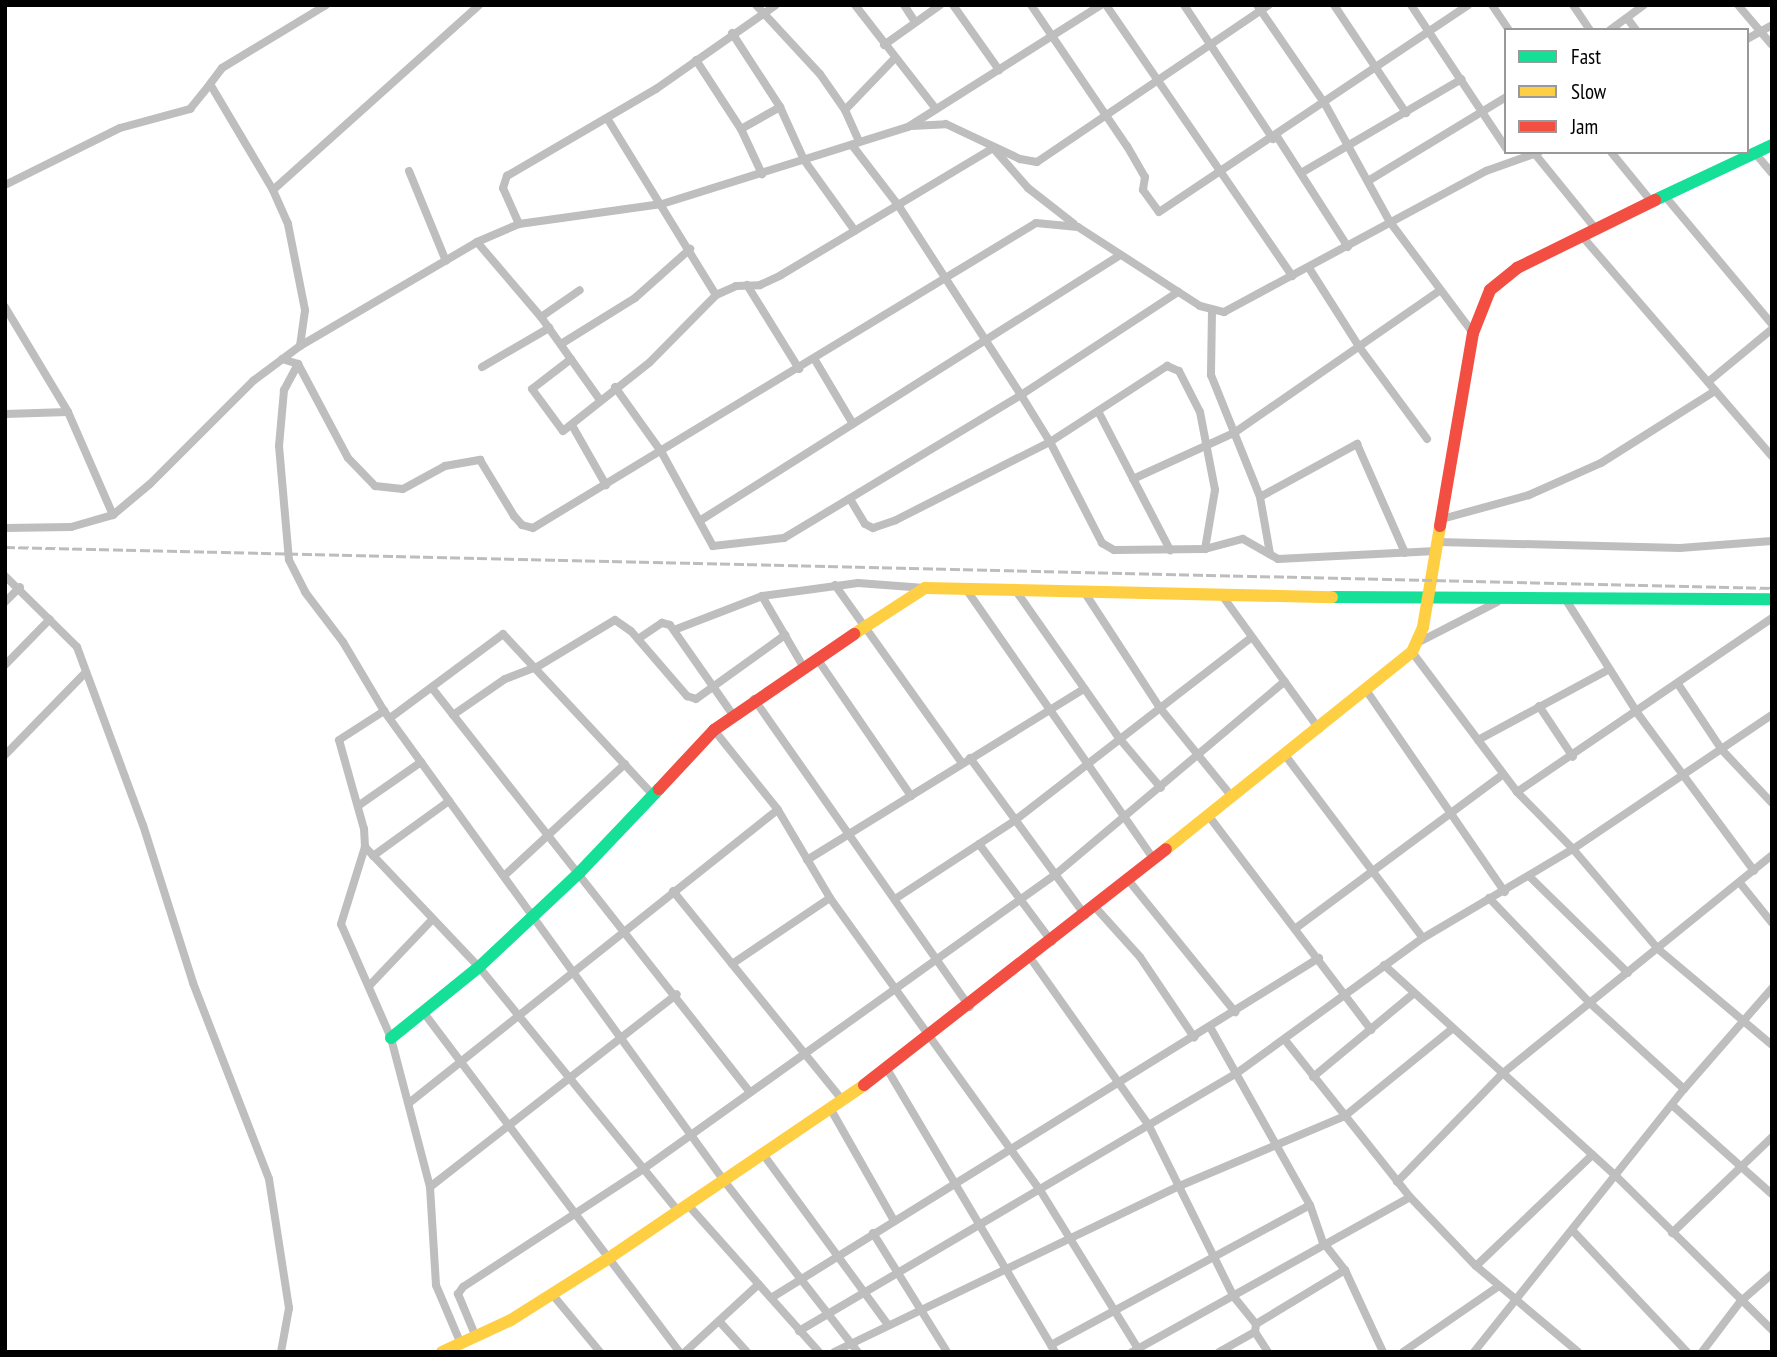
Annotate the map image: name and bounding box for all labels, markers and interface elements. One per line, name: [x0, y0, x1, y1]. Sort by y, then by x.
legend: [1504, 28, 1749, 154]
text: Fast: [1571, 43, 1601, 70]
text: Slow: [1571, 78, 1606, 105]
text: Jam: [1571, 113, 1598, 140]

